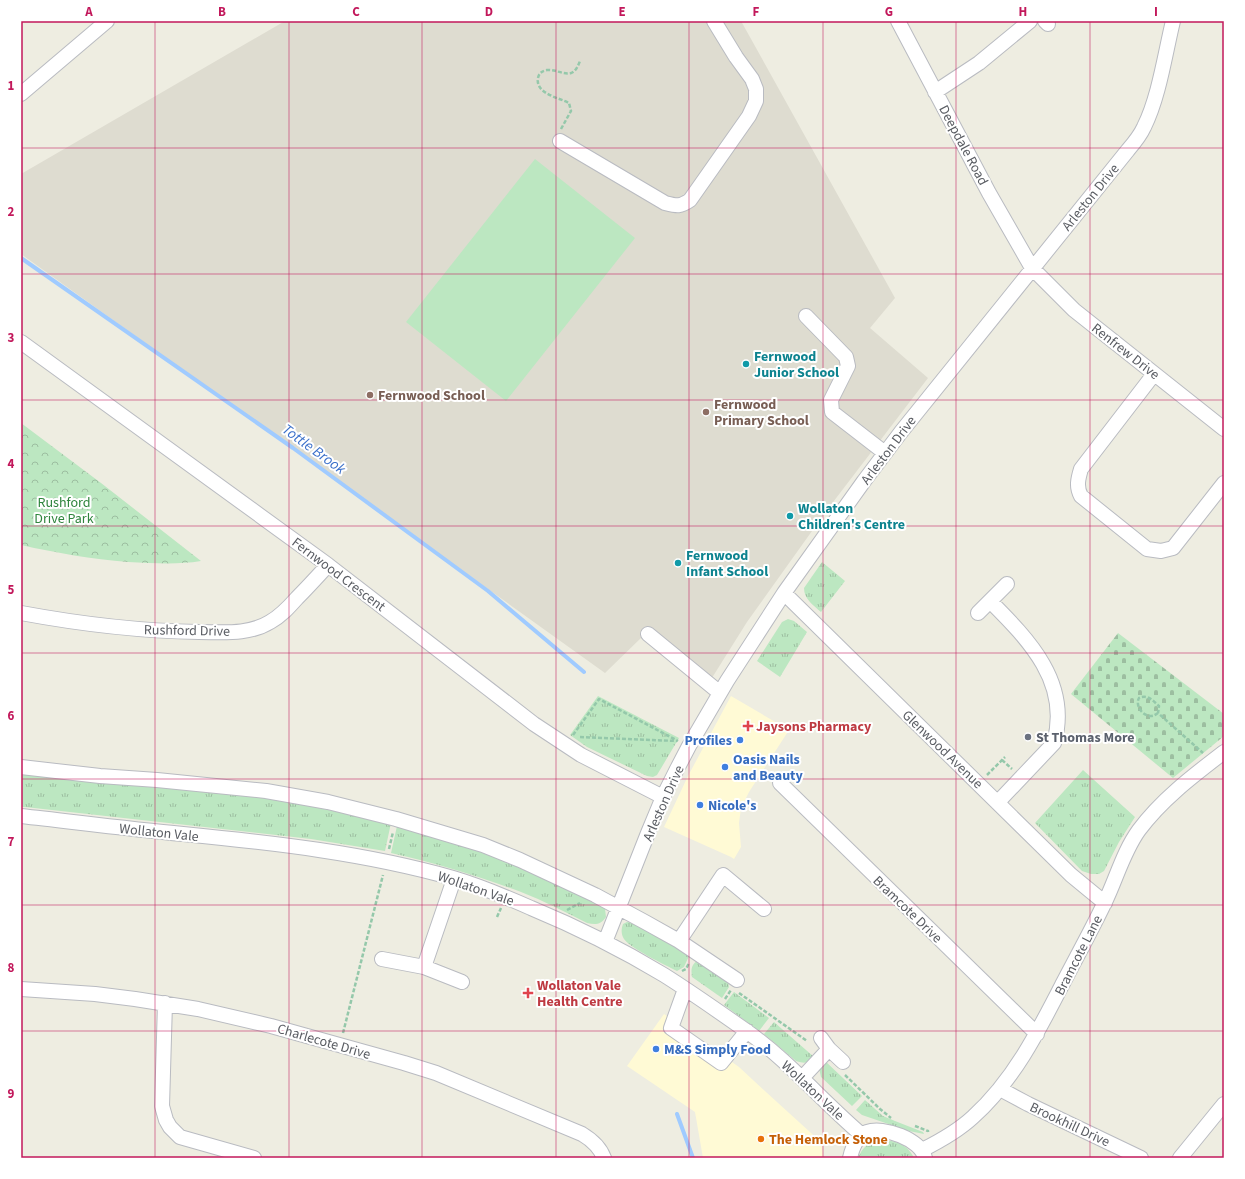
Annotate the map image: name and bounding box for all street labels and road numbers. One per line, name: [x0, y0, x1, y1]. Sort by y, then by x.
street label: Deepdale Road: [934, 102, 993, 189]
street label: Arleston Drive: [1057, 160, 1124, 236]
street label: Renfrew Drive: [1087, 319, 1164, 385]
street label: Arleston Drive: [856, 412, 921, 489]
street label: Fernwood Crescent: [287, 533, 390, 617]
street label: Rushford Drive: [144, 620, 230, 642]
street label: Glenwood Avenue: [897, 706, 987, 794]
street label: Arleston Drive: [638, 762, 690, 845]
street label: Wollaton Vale: [118, 819, 200, 847]
street label: Wollaton Vale: [435, 867, 517, 911]
street label: Bramcote Drive: [868, 871, 946, 948]
street label: Bramcote Lane: [1050, 912, 1108, 999]
street label: Charlecote Drive: [275, 1019, 373, 1065]
street label: Wollaton Vale: [776, 1056, 848, 1125]
street label: Brookhill Drive: [1026, 1098, 1113, 1152]

